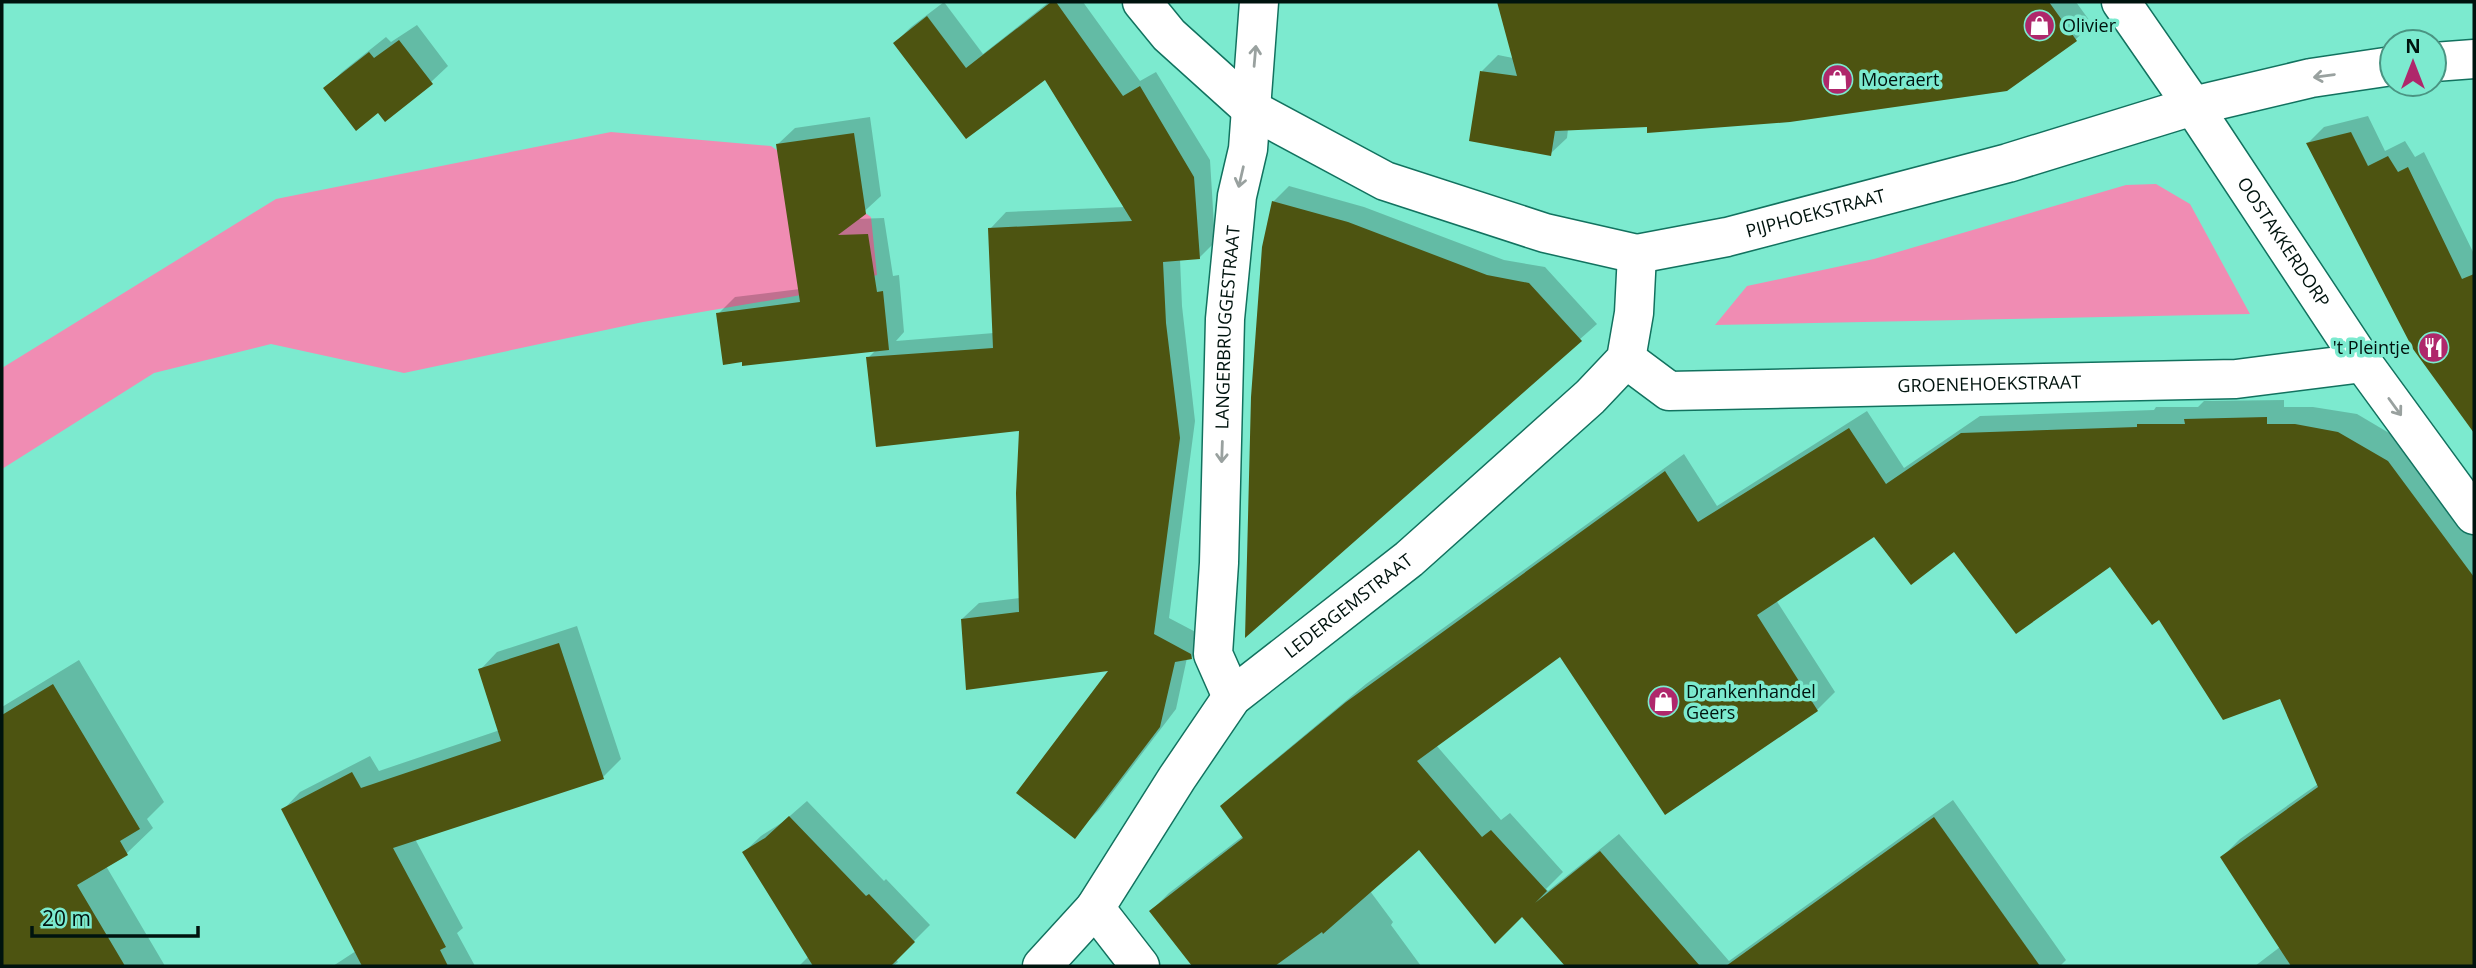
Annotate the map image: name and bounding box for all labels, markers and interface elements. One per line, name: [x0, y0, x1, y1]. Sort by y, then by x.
shop icon: Olivier: [2022, 9, 2056, 43]
place label: Olivier: [2062, 13, 2117, 37]
north arrow: [2378, 28, 2448, 98]
text: N: [2405, 33, 2421, 59]
one-way arrow: [1249, 45, 1262, 67]
shop icon: Moeraert: [1821, 63, 1855, 97]
place label: Moeraert: [1861, 67, 1939, 91]
one-way arrow: [2314, 70, 2336, 83]
one-way arrow: [1234, 165, 1248, 188]
street label: OOSTAKKERDORP: [2232, 172, 2336, 312]
street label: PIJPHOEKSTRAAT: [1743, 183, 1888, 243]
street label: LANGERBRUGGESTRAAT: [1209, 224, 1245, 430]
restaurant icon: 't Pleintje: [2416, 331, 2450, 365]
place label: 't Pleintje: [2333, 335, 2410, 359]
street label: GROENEHOEKSTRAAT: [1897, 369, 2082, 397]
one-way arrow: [2388, 397, 2402, 416]
one-way arrow: [1215, 440, 1228, 463]
street label: LEDERGEMSTRAAT: [1279, 548, 1417, 663]
place label: Drankenhandel Geers: [1686, 679, 1816, 724]
shop icon: Drankenhandel Geers: [1646, 685, 1680, 719]
scale bar: [32, 894, 198, 938]
text: 20 m: [42, 904, 91, 932]

